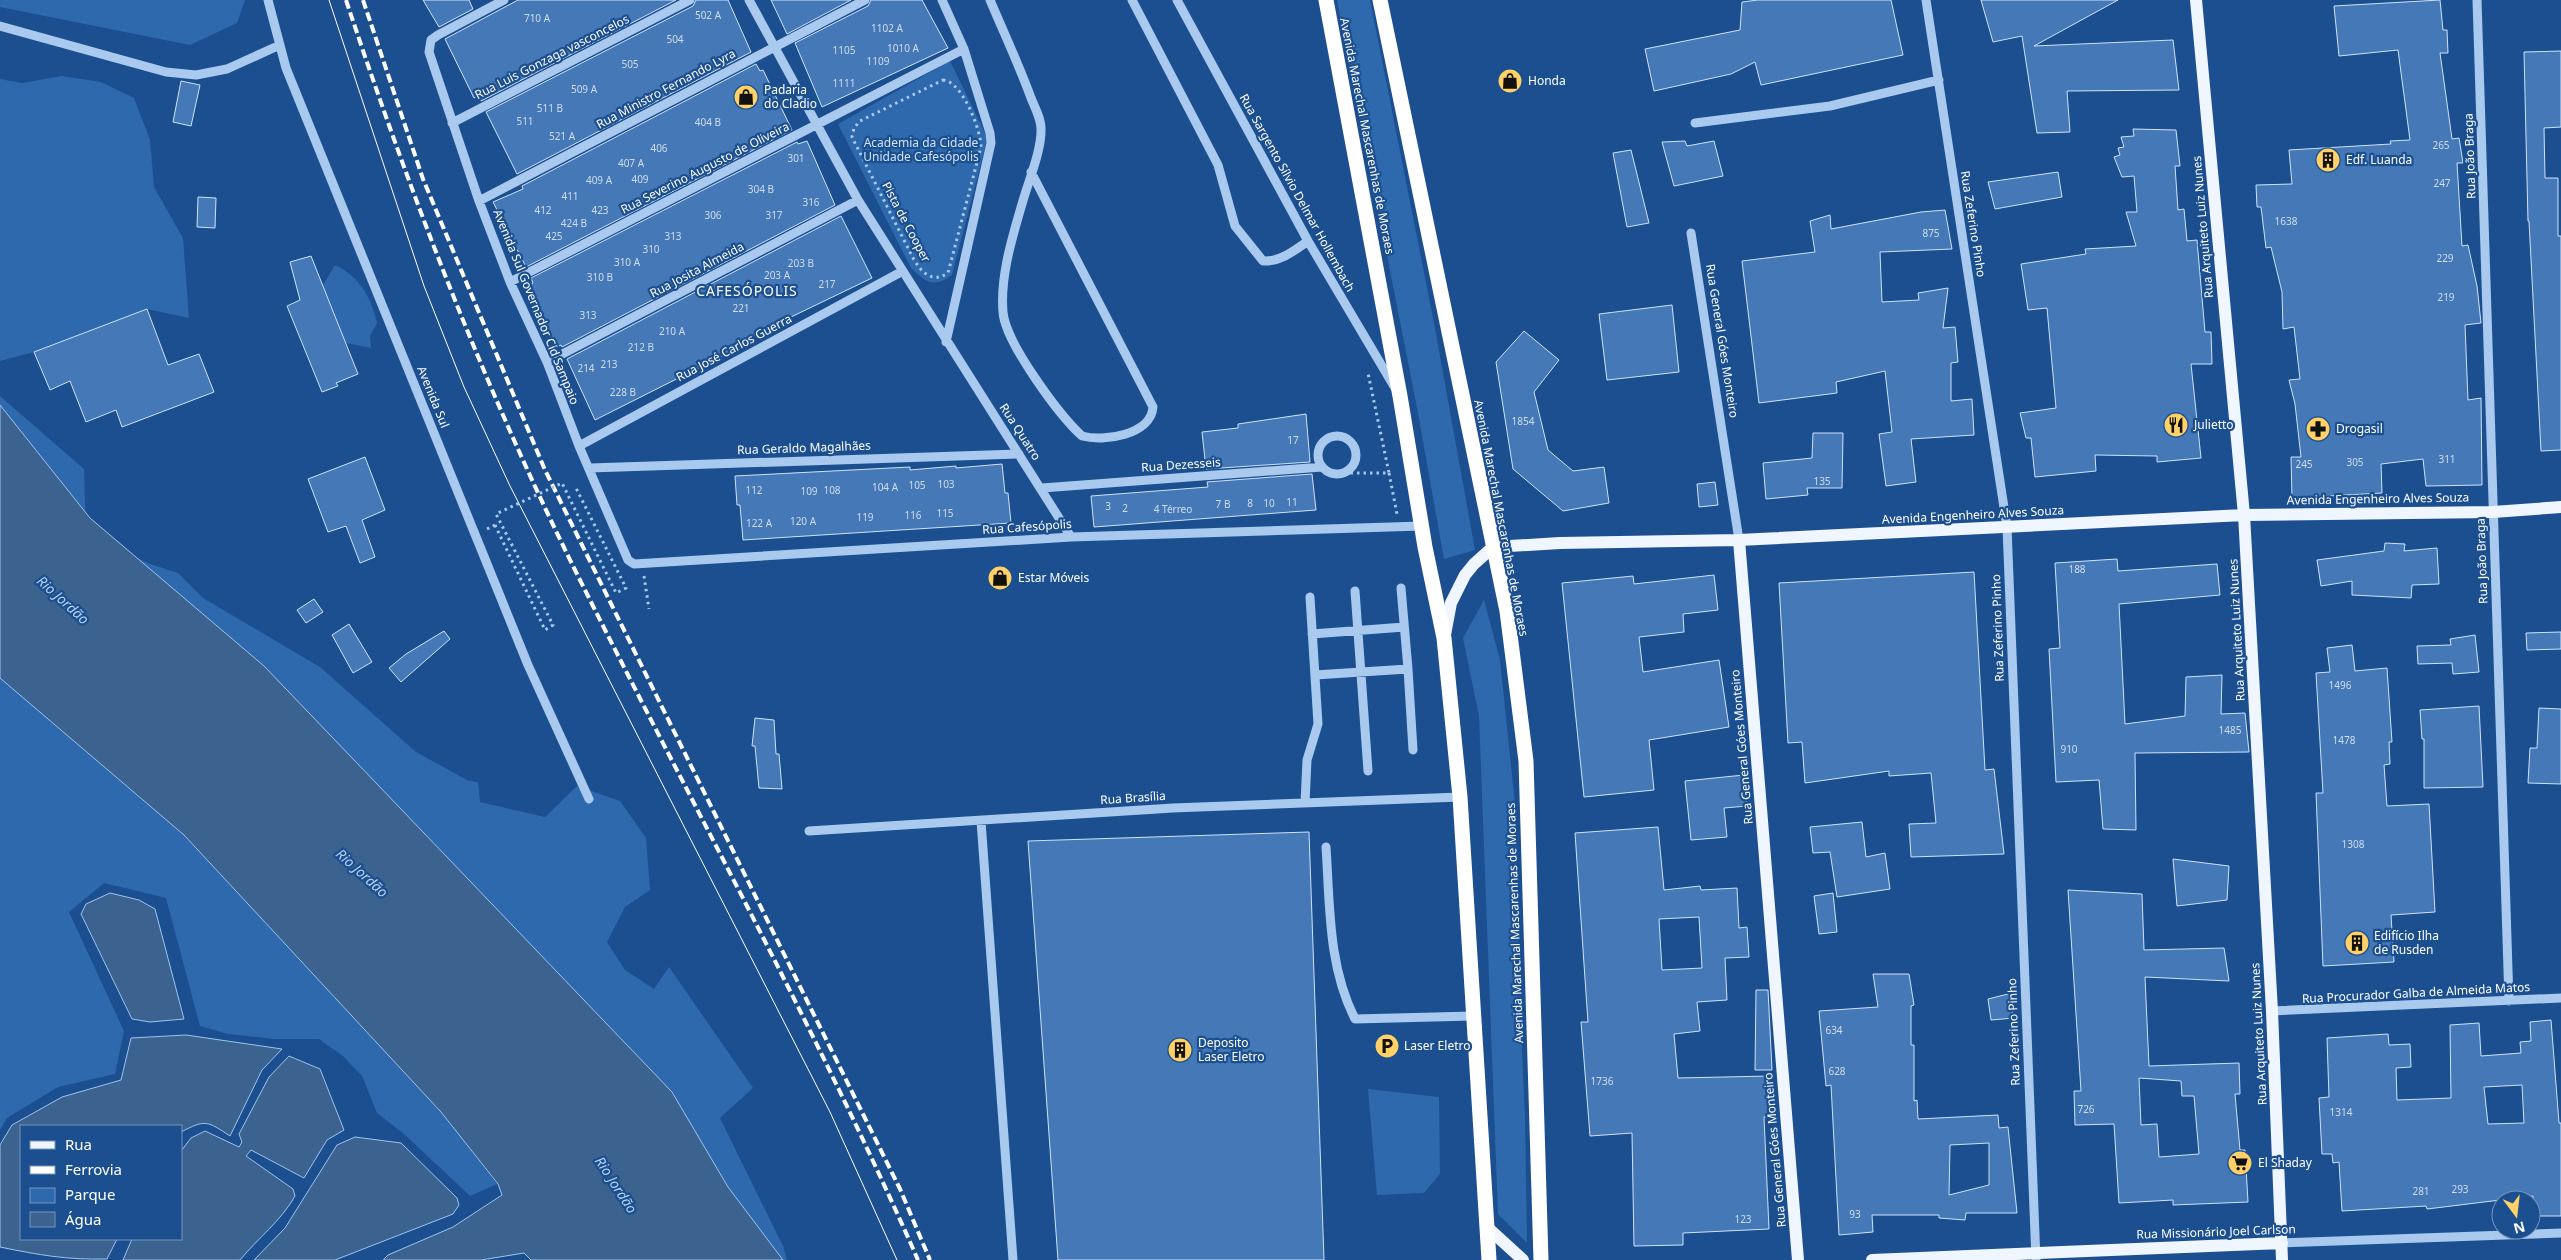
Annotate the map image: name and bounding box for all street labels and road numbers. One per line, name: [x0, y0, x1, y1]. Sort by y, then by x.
street label: Rua Luis Gonzaga vasconcelos: [472, 10, 632, 103]
street label: Avenida Marechal Mascarenhas de Moraes: [1336, 16, 1399, 256]
street label: Rua Ministro Fernando Lyra: [593, 45, 738, 133]
street label: Rua Sargento Sílvio Delmar Hollembach: [1236, 91, 1359, 295]
street label: Rua João Braga: [2460, 113, 2479, 199]
street label: Rua Severino Augusto de Oliveira: [618, 117, 792, 218]
street label: Rua Arquiteto Luiz Nunes: [2188, 155, 2217, 299]
street label: Rua Zeferino Pinho: [1957, 169, 1990, 278]
street label: Pista de Cooper: [878, 179, 935, 265]
street label: Avenida Sul Governador Cid Sampaio: [489, 207, 584, 407]
street label: Rua Josita Almeida: [647, 238, 747, 302]
street label: Rua General Góes Monteiro: [1702, 263, 1743, 419]
street label: Rua José Carlos Guerra: [673, 310, 795, 385]
street label: Avenida Sul: [413, 363, 454, 430]
street label: Avenida Marechal Mascarenhas de Moraes: [1470, 398, 1533, 638]
street label: Rua Quatro: [996, 400, 1045, 463]
street label: Rua Geraldo Magalhães: [737, 437, 872, 458]
street label: Rua Dezesseis: [1141, 453, 1222, 476]
street label: Avenida Engenheiro Alves Souza: [2287, 488, 2469, 509]
street label: Avenida Engenheiro Alves Souza: [1881, 501, 2065, 528]
street label: Rua Cafesópolis: [982, 515, 1072, 538]
street label: Rua João Braga: [2472, 518, 2491, 604]
street label: Rua Arquiteto Luiz Nunes: [2224, 558, 2249, 702]
street label: Rua Zeferino Pinho: [1987, 574, 2008, 682]
street label: Rua General Góes Monteiro: [1726, 669, 1757, 825]
street label: Rua Brasília: [1100, 787, 1166, 808]
street label: Avenida Marechal Mascarenhas de Moraes: [1502, 802, 1527, 1044]
street label: Rua Arquiteto Luiz Nunes: [2246, 962, 2271, 1106]
street label: Rua Zeferino Pinho: [2003, 978, 2024, 1086]
street label: Rua Procurador Galba de Almeida Matos: [2301, 978, 2531, 1007]
street label: Rua General Góes Monteiro: [1759, 1072, 1790, 1228]
street label: Rua Missionário Joel Carlson: [2136, 1220, 2296, 1243]

